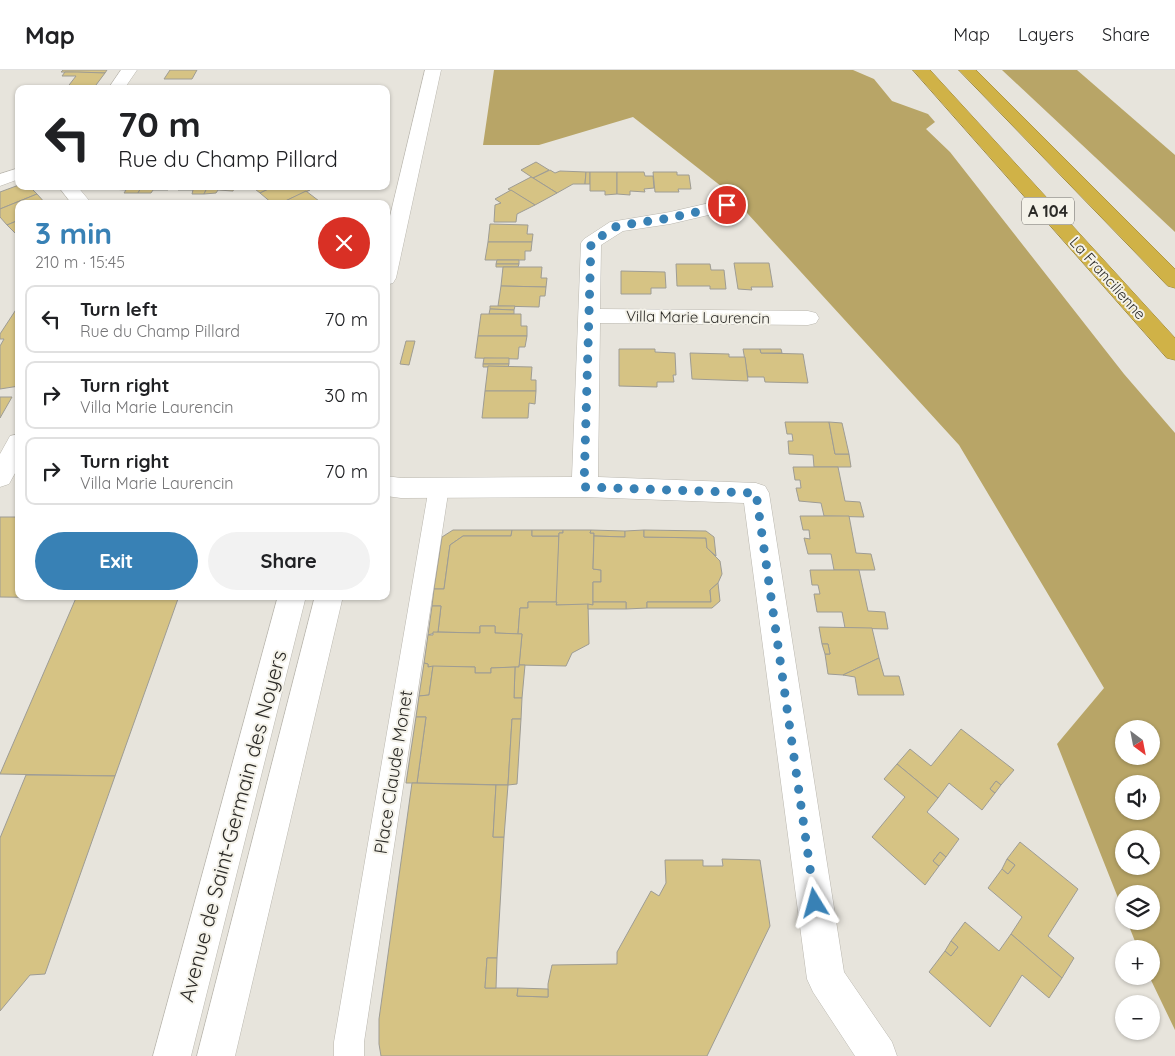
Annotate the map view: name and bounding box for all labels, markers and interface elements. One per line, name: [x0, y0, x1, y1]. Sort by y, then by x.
text: Map: [25, 20, 75, 50]
text: Map: [953, 23, 990, 46]
text: Layers: [1018, 23, 1074, 46]
text: Share: [1102, 23, 1150, 46]
text: 70 m: [118, 102, 201, 146]
icon: left: [35, 105, 100, 170]
text: Rue du Champ Pillard: [118, 145, 338, 173]
pin: [706, 184, 748, 226]
icon: arrive: [713, 191, 741, 219]
road number: A 104: [1022, 198, 1074, 224]
text: 3 min: [35, 214, 112, 252]
button: close: [318, 217, 370, 269]
street label: La Francilienne: [1066, 233, 1150, 323]
text: 210 m · 15:45: [35, 252, 125, 272]
text: Turn left: [80, 297, 158, 321]
icon: left: [37, 305, 65, 333]
street label: Villa Marie Laurencin: [626, 306, 770, 328]
text: 70 m: [324, 307, 368, 331]
text: Rue du Champ Pillard: [80, 321, 240, 341]
text: Turn right: [80, 373, 169, 397]
icon: right: [37, 381, 65, 409]
text: 30 m: [324, 383, 368, 407]
text: Villa Marie Laurencin: [80, 397, 234, 417]
text: Turn right: [80, 449, 169, 473]
icon: right: [37, 457, 65, 485]
text: 70 m: [324, 459, 368, 483]
text: Villa Marie Laurencin: [80, 473, 234, 493]
button: Exit: [35, 532, 198, 590]
button: Share: [208, 532, 370, 590]
street label: Avenue de Saint-Germain des Noyers: [172, 647, 292, 1005]
street label: Place Claude Monet: [369, 688, 417, 856]
north arrow: [1115, 720, 1160, 765]
map controls: [1115, 720, 1160, 1040]
button: sound: [1115, 775, 1160, 820]
button: search: [1115, 830, 1160, 875]
position arrow: [788, 876, 840, 928]
button: layers: [1115, 885, 1160, 930]
button: +: [1115, 940, 1160, 985]
button: −: [1115, 995, 1160, 1040]

